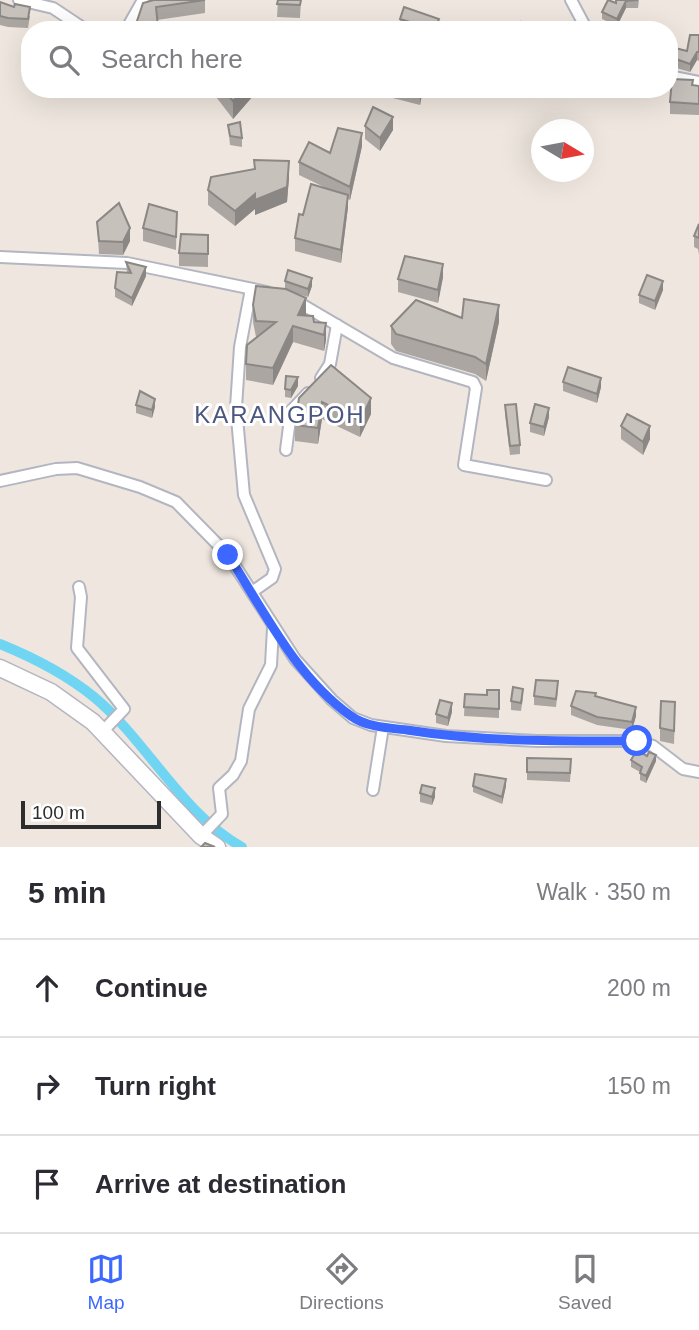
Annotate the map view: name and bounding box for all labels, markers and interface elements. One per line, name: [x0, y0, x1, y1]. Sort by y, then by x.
search box: [21, 21, 678, 98]
icon: search: [45, 41, 83, 79]
text: Search here: [101, 44, 243, 74]
north arrow: [531, 119, 594, 182]
district label: KARANGPOH: [194, 401, 366, 428]
route end: [212, 539, 243, 570]
route start: [621, 725, 652, 756]
scale bar: [21, 798, 161, 830]
text: 100 m: [32, 802, 85, 823]
text: 5 min: [28, 876, 106, 909]
text: Walk · 350 m: [536, 879, 671, 905]
icon: ahead: [28, 969, 66, 1007]
text: Continue: [95, 973, 208, 1003]
text: 200 m: [607, 975, 671, 1001]
icon: right: [28, 1067, 66, 1105]
text: Turn right: [95, 1071, 216, 1101]
text: 150 m: [607, 1073, 671, 1099]
icon: arrive: [28, 1165, 66, 1203]
text: Arrive at destination: [95, 1169, 346, 1199]
tab: Map: [87, 1250, 125, 1314]
tab: Directions: [299, 1250, 384, 1314]
tab: Saved: [558, 1250, 612, 1314]

